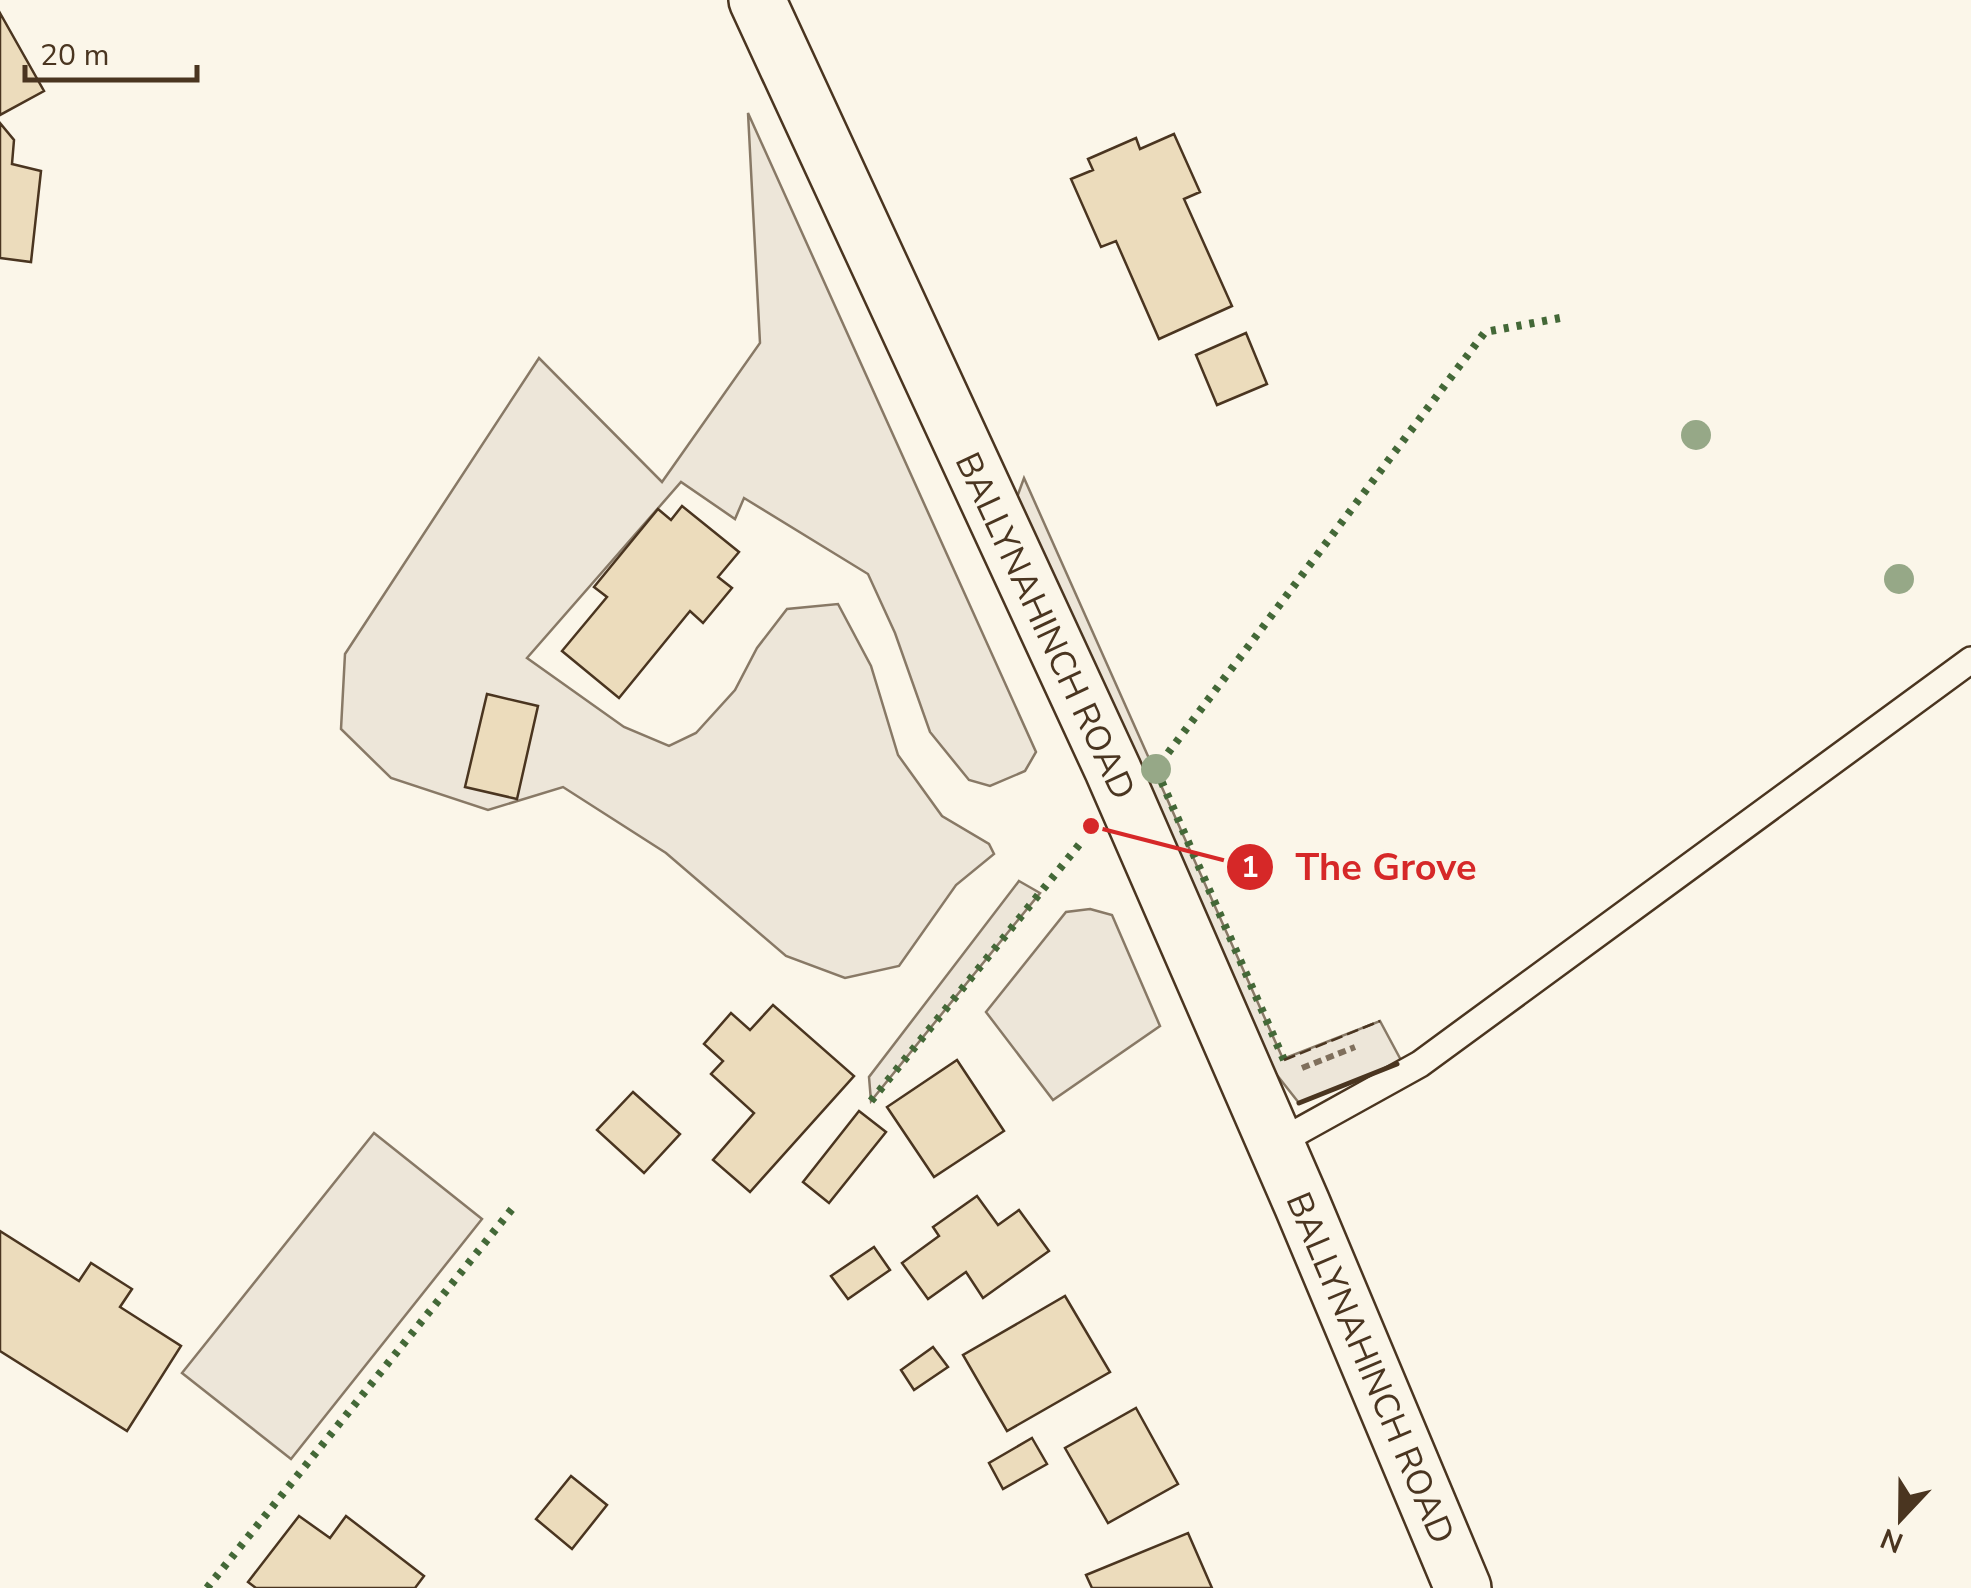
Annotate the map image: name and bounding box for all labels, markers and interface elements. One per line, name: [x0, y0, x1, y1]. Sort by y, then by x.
scale bar: [25, 20, 198, 82]
text: 20 m: [40, 35, 109, 76]
street label: BALLYNAHINCH ROAD: [944, 445, 1146, 807]
callout: The Grove: [1225, 833, 1496, 901]
text: The Grove: [1296, 842, 1477, 893]
text: 1: [1241, 847, 1259, 888]
street label: BALLYNAHINCH ROAD: [1275, 1185, 1465, 1551]
north arrow: [1851, 1468, 1951, 1568]
text: N: [1875, 1519, 1909, 1562]

